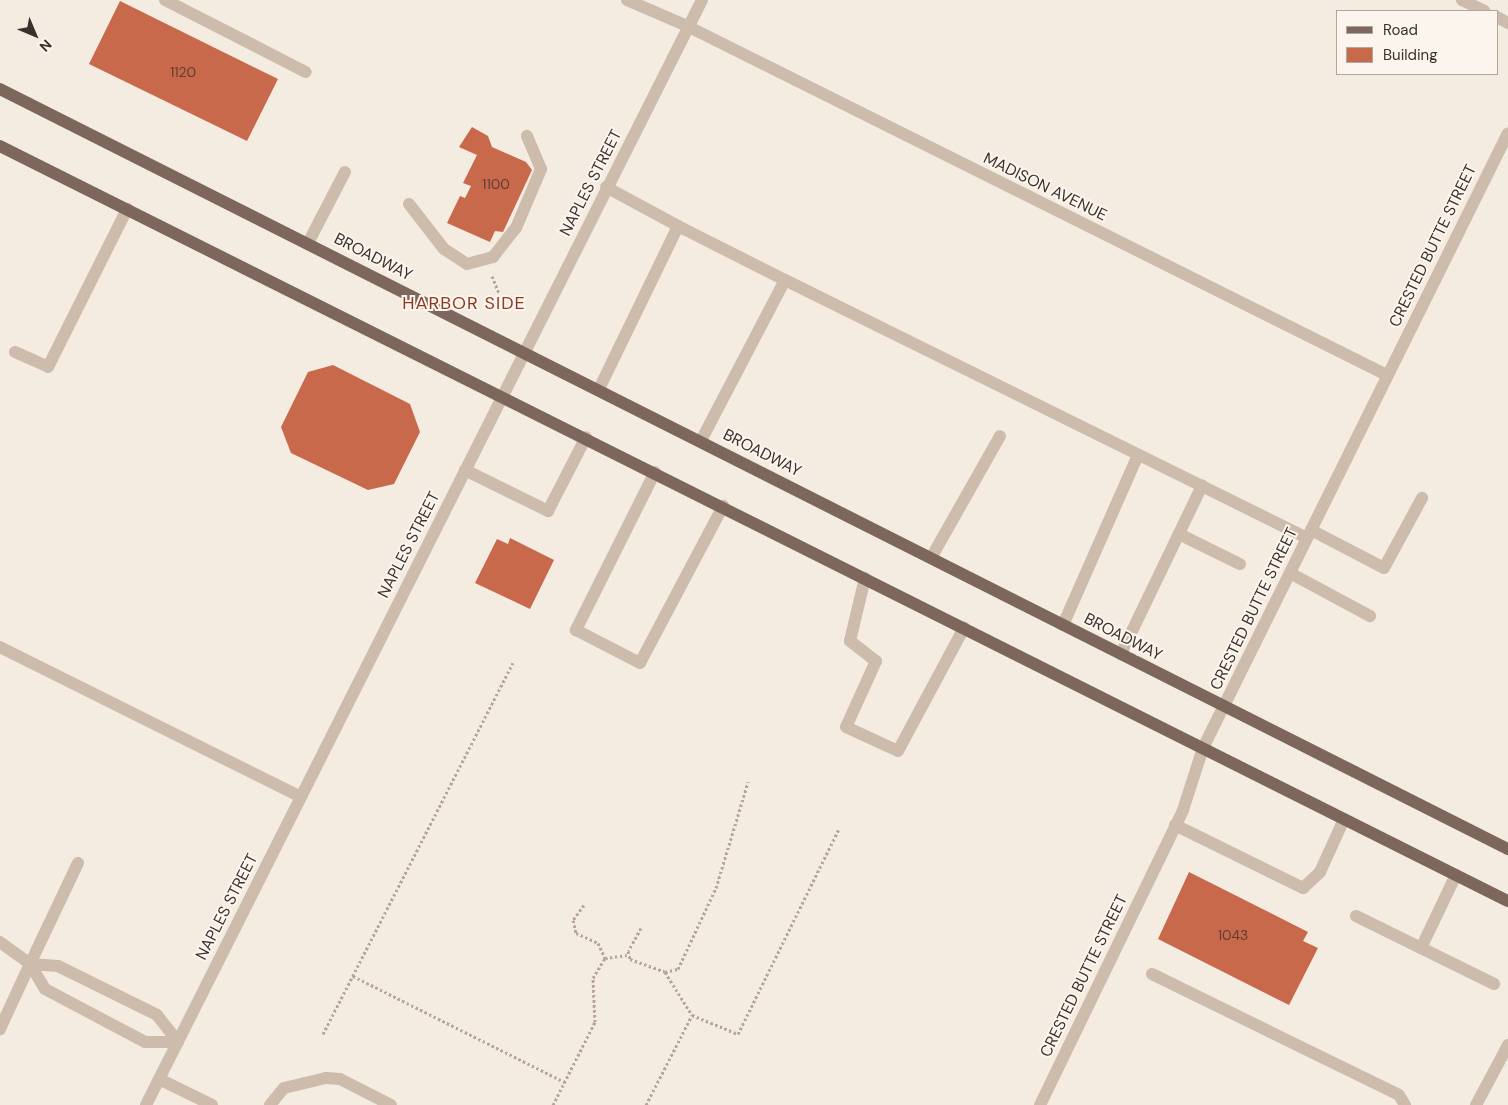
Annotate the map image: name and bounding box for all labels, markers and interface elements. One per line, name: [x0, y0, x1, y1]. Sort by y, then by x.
north arrow: [10, 10, 60, 60]
legend: [1336, 10, 1498, 75]
text: Road: [1383, 20, 1418, 40]
text: N: [36, 36, 56, 56]
text: Building: [1383, 45, 1438, 65]
house number: 1120: [170, 64, 196, 80]
street label: NAPLES STREET: [556, 127, 626, 239]
street label: MADISON AVENUE: [980, 149, 1110, 225]
street label: CRESTED BUTTE STREET: [1385, 162, 1481, 330]
house number: 1100: [482, 176, 510, 192]
street label: BROADWAY: [331, 229, 415, 285]
district label: HARBOR SIDE: [401, 292, 527, 314]
street label: BROADWAY: [720, 425, 804, 481]
street label: NAPLES STREET: [374, 489, 444, 601]
street label: CRESTED BUTTE STREET: [1206, 525, 1302, 693]
street label: BROADWAY: [1081, 609, 1165, 665]
street label: NAPLES STREET: [192, 851, 262, 963]
street label: CRESTED BUTTE STREET: [1036, 892, 1132, 1060]
house number: 1043: [1218, 927, 1248, 943]

